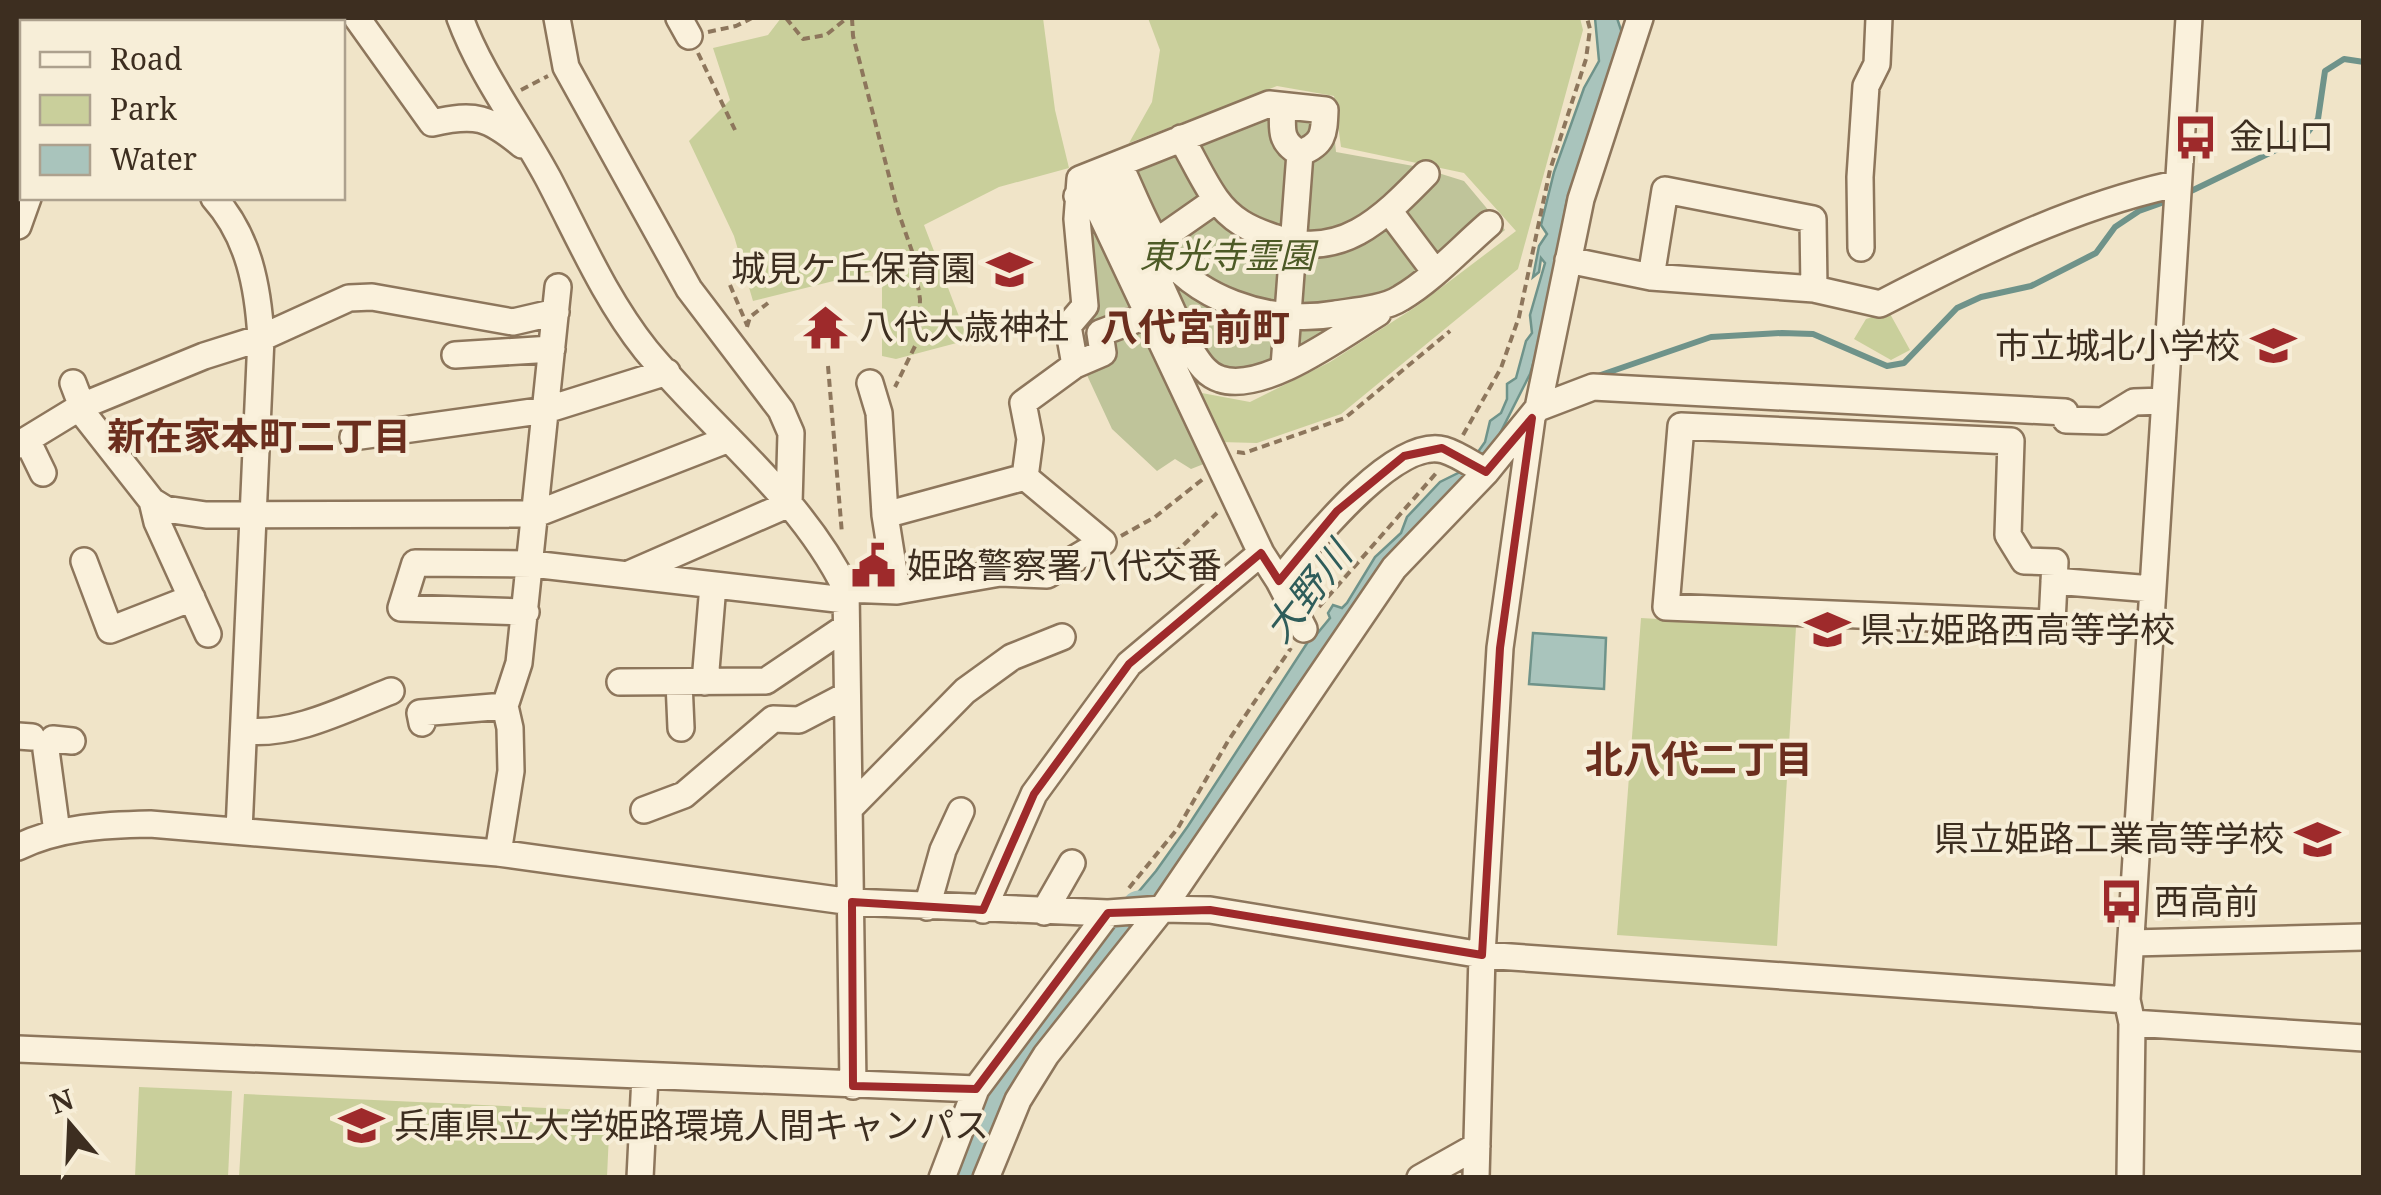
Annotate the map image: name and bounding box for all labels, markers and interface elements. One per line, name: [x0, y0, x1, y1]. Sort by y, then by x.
legend: [20, 20, 345, 200]
text: Road: [110, 38, 182, 79]
text: Park: [110, 88, 177, 129]
place label: 金山口: [2229, 112, 2334, 159]
bus stop icon: 金山口: [2172, 113, 2220, 161]
text: Water: [110, 138, 197, 179]
park label: 東光寺霊園: [1139, 231, 1319, 278]
place label: 城見ケ丘保育園: [731, 244, 976, 291]
school or university icon: 城見ケ丘保育園: [985, 245, 1033, 293]
district label: 八代宮前町: [1100, 300, 1290, 352]
place label: 八代大歳神社: [859, 302, 1069, 349]
temple icon: 八代大歳神社: [802, 303, 850, 351]
place label: 市立城北小学校: [1995, 321, 2240, 368]
school or university icon: 市立城北小学校: [2249, 322, 2297, 370]
district label: 新在家本町二丁目: [107, 409, 411, 461]
water label: 大野川: [1251, 527, 1364, 652]
place label: 姫路警察署八代交番: [907, 541, 1222, 588]
public building icon: 姫路警察署八代交番: [850, 542, 898, 590]
place label: 県立姫路西高等学校: [1860, 605, 2175, 652]
school or university icon: 県立姫路西高等学校: [1803, 606, 1851, 654]
district label: 北八代二丁目: [1585, 732, 1813, 784]
place label: 県立姫路工業高等学校: [1934, 814, 2284, 861]
school or university icon: 県立姫路工業高等学校: [2293, 815, 2341, 863]
place label: 西高前: [2154, 877, 2259, 924]
bus stop icon: 西高前: [2097, 878, 2145, 926]
north arrow: [20, 1075, 120, 1175]
text: N: [45, 1079, 78, 1122]
place label: 兵庫県立大学姫路環境人間キャンパス: [394, 1101, 989, 1148]
school or university icon: 兵庫県立大学姫路環境人間キャンパス: [337, 1102, 385, 1150]

